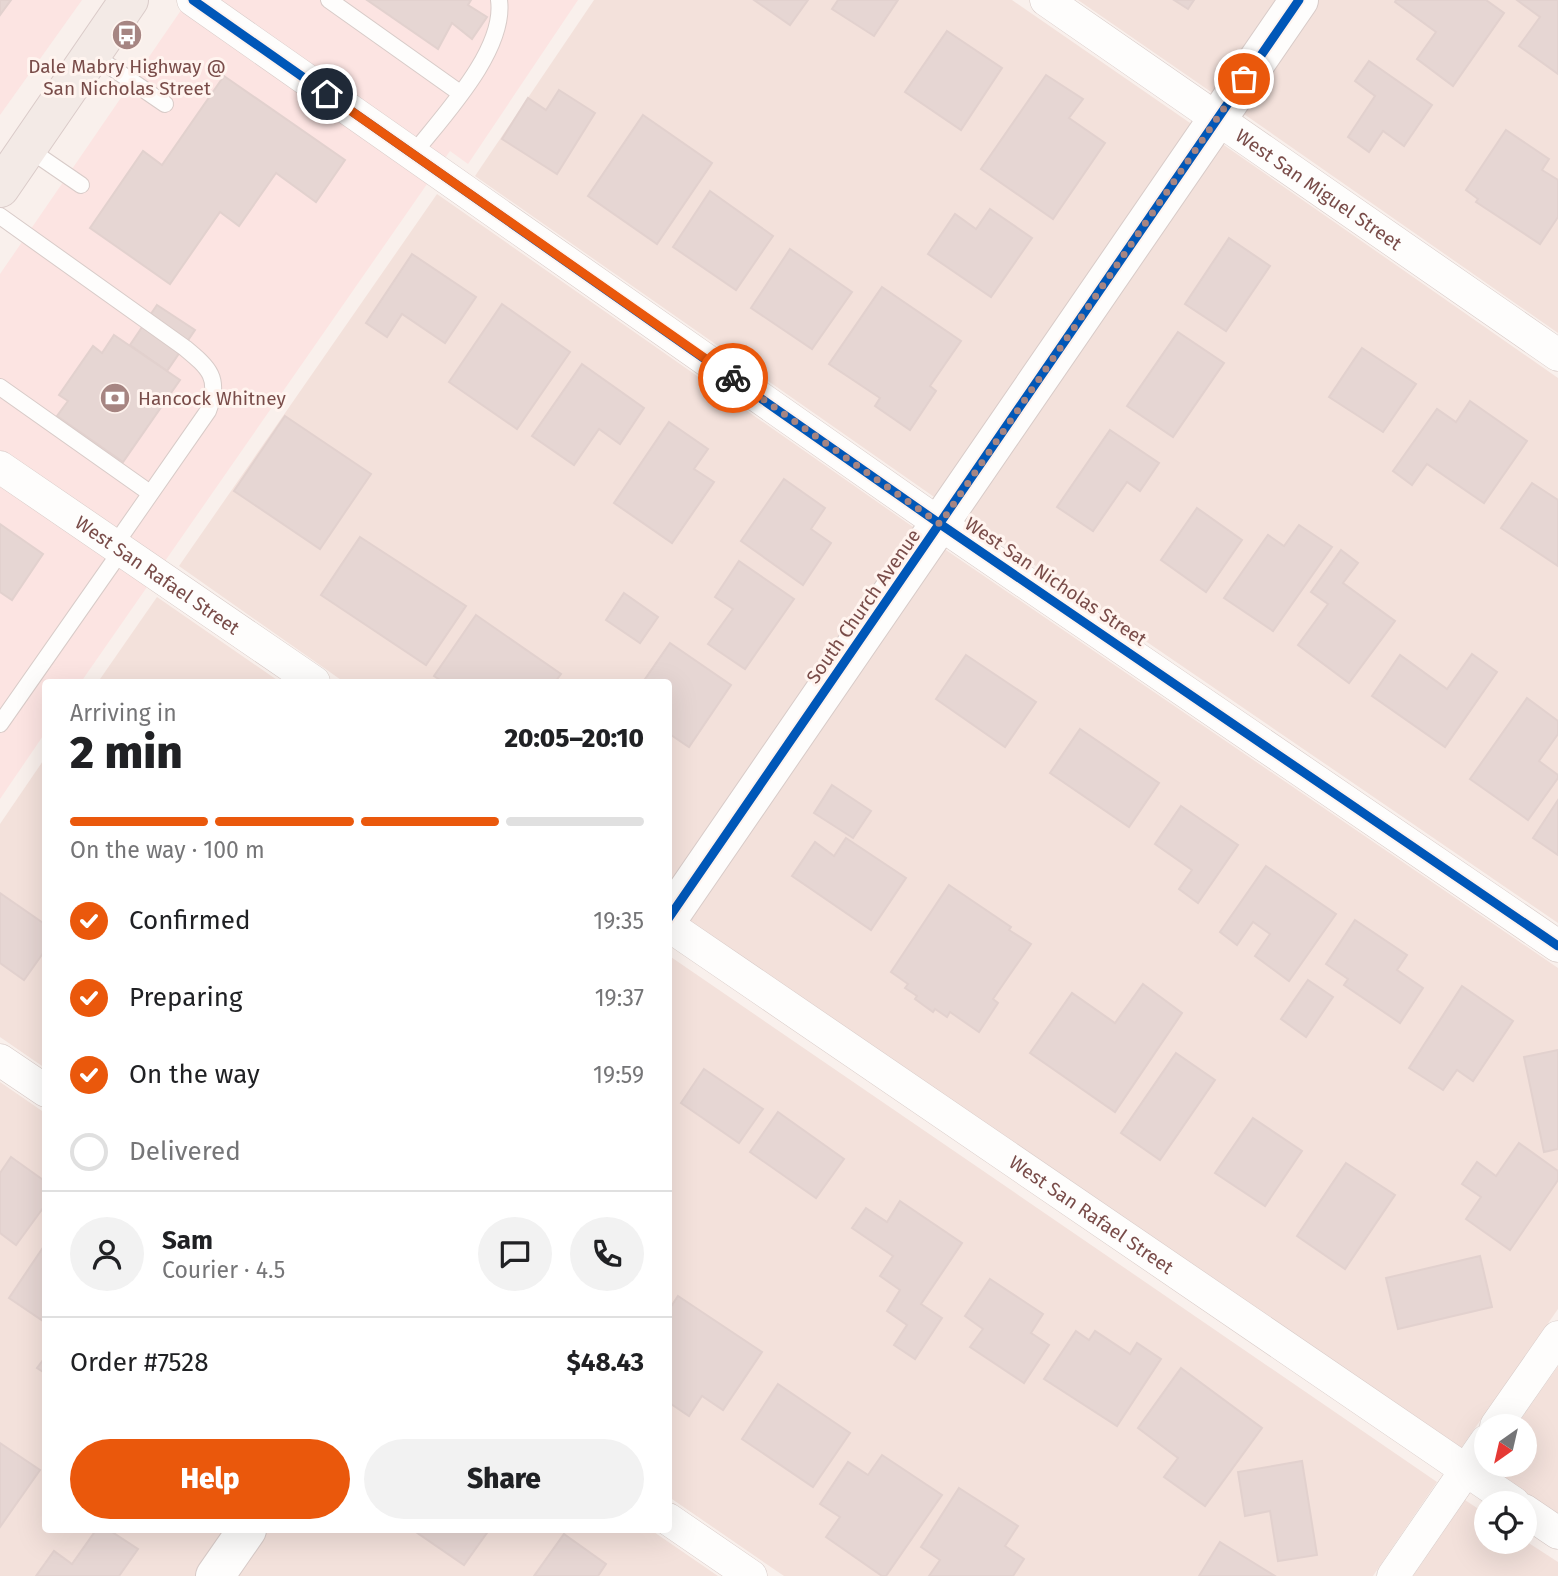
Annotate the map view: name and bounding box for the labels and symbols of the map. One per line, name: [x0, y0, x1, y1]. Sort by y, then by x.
bus stop icon: Dale Mabry Highway @ San Nicholas Street: [110, 18, 144, 52]
pin: [1214, 49, 1274, 109]
place label: Dale Mabry Highway @ San Nicholas Street: [28, 55, 226, 100]
pin: [297, 64, 357, 124]
street label: West San Miguel Street: [1231, 124, 1406, 255]
courier: [698, 343, 768, 413]
bank icon: Hancock Whitney: [98, 381, 132, 415]
place label: Hancock Whitney: [138, 387, 286, 410]
street label: West San Rafael Street: [71, 511, 244, 640]
street label: West San Nicholas Street: [960, 512, 1151, 651]
street label: South Church Avenue: [801, 525, 925, 688]
street label: West San Rafael Street: [1005, 1151, 1178, 1279]
north arrow: [1474, 1414, 1536, 1477]

